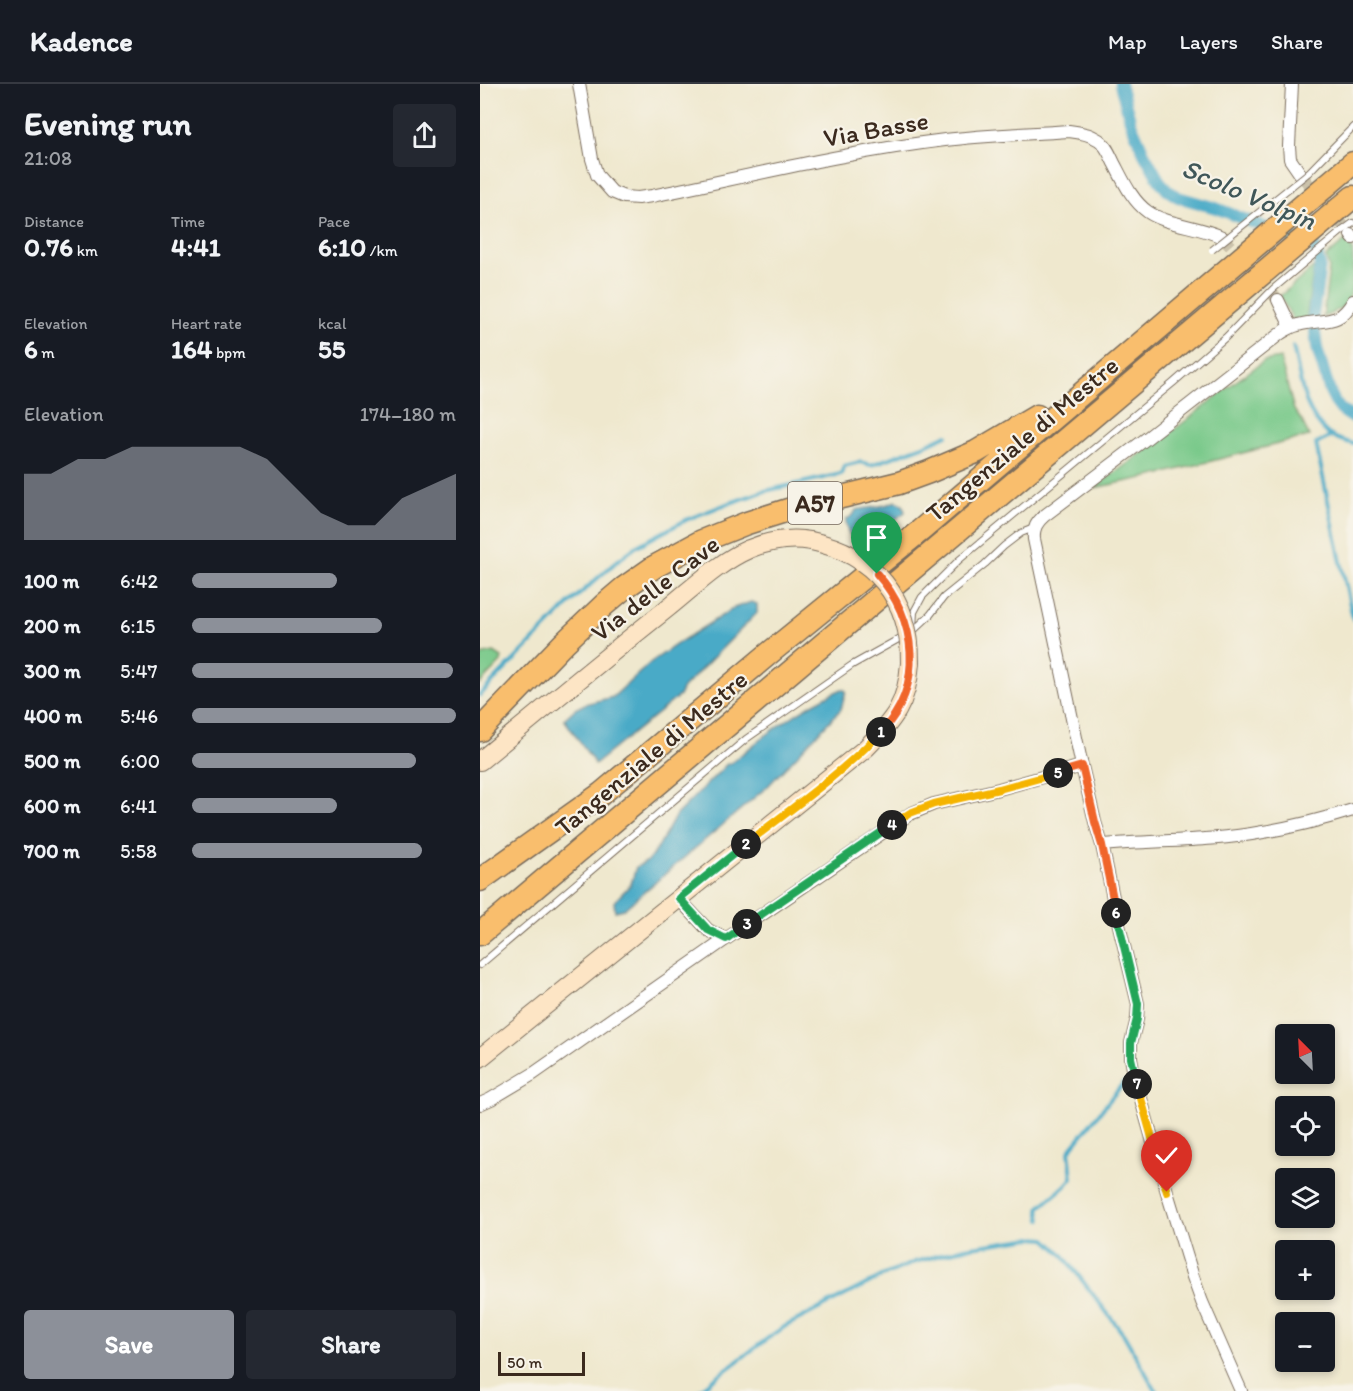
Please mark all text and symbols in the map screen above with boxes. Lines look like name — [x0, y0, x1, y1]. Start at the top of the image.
text: Kadence — [30, 24, 133, 58]
text: Map — [1108, 29, 1147, 54]
text: Layers — [1180, 29, 1238, 54]
text: Share — [1271, 29, 1323, 54]
text: Evening run — [24, 104, 191, 143]
button: share — [393, 104, 456, 167]
street label: Via Basse — [821, 104, 931, 154]
text: 21:08 — [24, 146, 72, 170]
water label: Scolo Volpin — [1177, 151, 1321, 237]
text: Distance — [24, 212, 84, 231]
text: Time — [171, 212, 205, 231]
text: Pace — [318, 212, 350, 231]
text: 0.76 — [24, 231, 73, 263]
text: 4:41 — [171, 231, 221, 263]
text: 6:10 — [318, 231, 366, 263]
text: km — [73, 241, 98, 260]
text: /km — [366, 241, 398, 260]
text: Elevation — [24, 314, 88, 333]
text: Heart rate — [171, 314, 242, 333]
text: kcal — [318, 314, 346, 333]
text: 6 — [24, 333, 38, 365]
text: 164 — [171, 333, 212, 365]
text: 55 — [318, 333, 345, 365]
text: m — [38, 343, 55, 362]
text: bpm — [212, 343, 246, 362]
street label: Tangenziale di Mestre — [919, 349, 1125, 529]
text: Elevation — [24, 402, 103, 426]
text: 174–180 m — [360, 402, 456, 426]
road number: A57 — [788, 482, 842, 524]
pin — [851, 512, 902, 574]
icon: arrive — [860, 521, 893, 554]
street label: Via delle Cave — [584, 528, 726, 648]
text: 100 m — [24, 569, 79, 593]
text: 6:42 — [120, 569, 158, 593]
text: 200 m — [24, 614, 80, 638]
text: 6:15 — [120, 614, 155, 638]
text: 300 m — [24, 659, 81, 683]
text: 5:47 — [120, 659, 157, 683]
street label: Tangenziale di Mestre — [548, 663, 754, 843]
text: 400 m — [24, 704, 82, 728]
text: 5:46 — [120, 704, 158, 728]
pin: 1 — [866, 717, 896, 747]
text: 1 — [877, 722, 885, 741]
text: 500 m — [24, 749, 80, 773]
text: 6:00 — [120, 749, 160, 773]
pin: 5 — [1043, 758, 1073, 788]
text: 5 — [1054, 763, 1062, 782]
text: 600 m — [24, 794, 81, 818]
text: 6:41 — [120, 794, 157, 818]
pin: 4 — [877, 810, 907, 840]
text: 4 — [887, 815, 897, 834]
pin: 2 — [731, 829, 761, 859]
text: 2 — [742, 834, 750, 853]
text: 700 m — [24, 839, 80, 863]
text: 5:58 — [120, 839, 157, 863]
pin: 6 — [1101, 898, 1131, 928]
text: 6 — [1112, 903, 1120, 922]
pin: 3 — [732, 909, 762, 939]
text: 3 — [743, 914, 751, 933]
north arrow — [1275, 1024, 1335, 1084]
map controls — [1275, 1024, 1335, 1372]
pin: 7 — [1122, 1069, 1152, 1099]
text: 7 — [1133, 1074, 1141, 1093]
button: locate — [1275, 1096, 1335, 1156]
pin — [1141, 1130, 1192, 1192]
icon: check — [1150, 1139, 1183, 1172]
button: layers — [1275, 1168, 1335, 1228]
button: + — [1275, 1240, 1335, 1300]
button: Save — [24, 1310, 234, 1379]
button: Share — [246, 1310, 456, 1379]
button: − — [1275, 1312, 1335, 1372]
scale bar — [498, 1349, 585, 1376]
text: 50 m — [507, 1353, 542, 1372]

